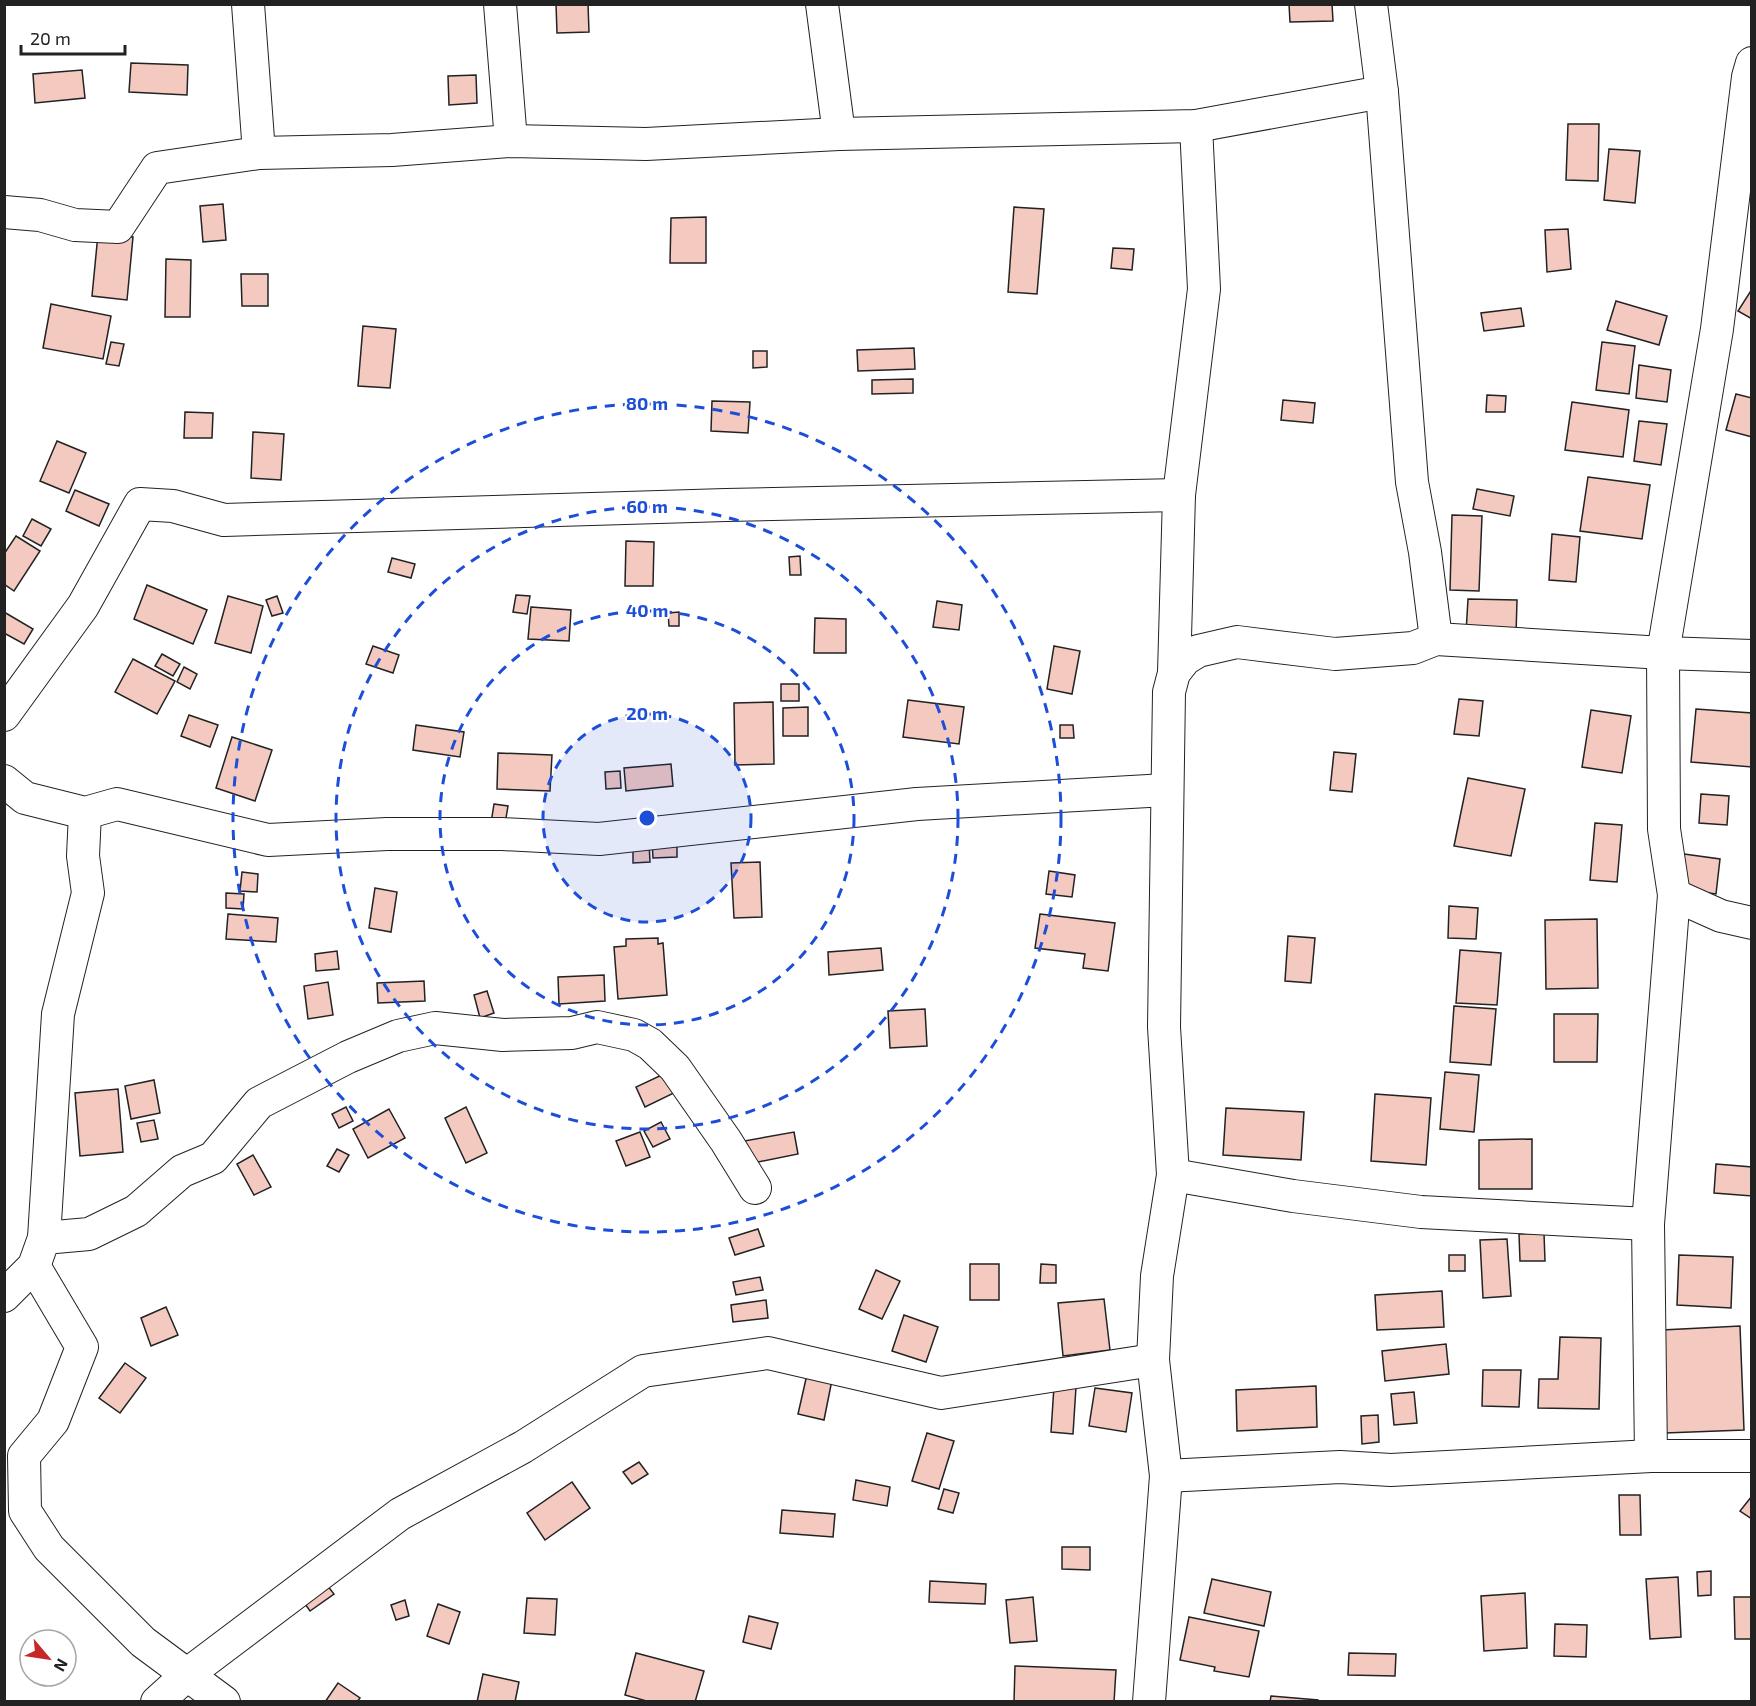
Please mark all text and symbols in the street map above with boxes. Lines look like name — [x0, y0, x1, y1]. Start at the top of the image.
scale bar — [21, 18, 124, 56]
text: 20 m — [30, 27, 71, 49]
text: 80 m — [626, 392, 668, 414]
text: 60 m — [626, 495, 668, 517]
text: 40 m — [626, 599, 668, 621]
text: 20 m — [626, 702, 668, 724]
centre of rings — [637, 808, 657, 828]
north arrow — [18, 1628, 78, 1688]
text: N — [50, 1656, 73, 1675]

